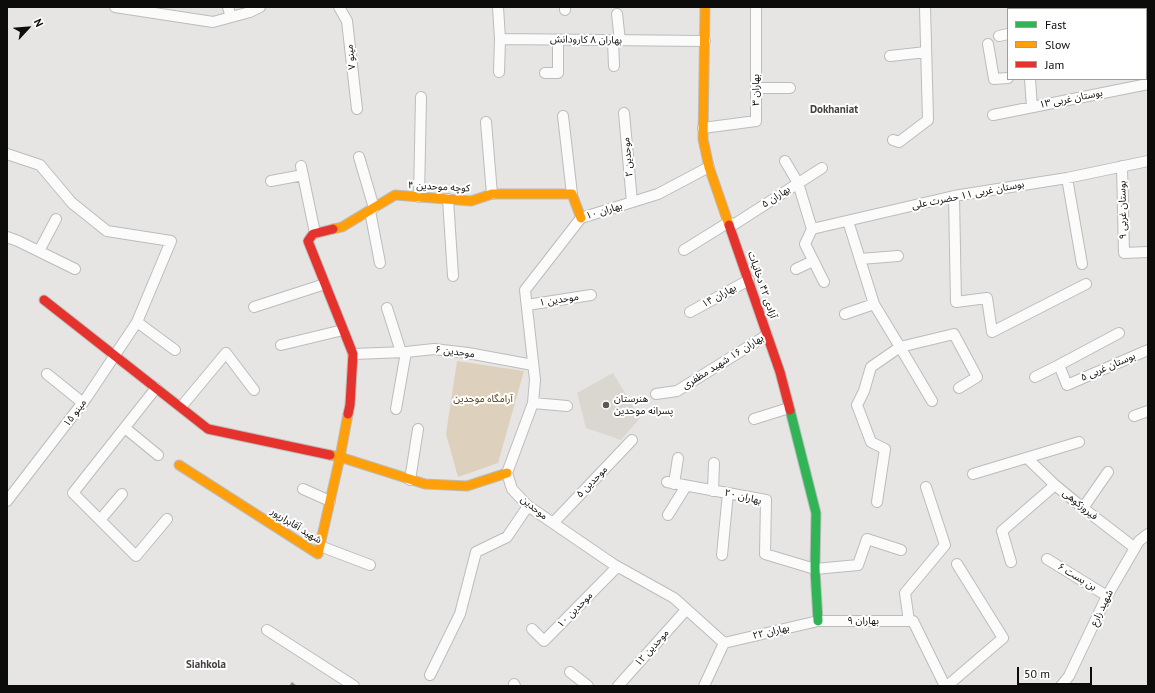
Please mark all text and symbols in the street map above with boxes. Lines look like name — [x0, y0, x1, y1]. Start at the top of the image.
north arrow — [8, 8, 48, 48]
legend — [1007, 8, 1147, 80]
text: N — [31, 16, 47, 29]
text: Fast — [1045, 17, 1066, 32]
street label: بهاران ۸ کارودانش — [550, 33, 622, 47]
text: Slow — [1045, 37, 1070, 52]
street label: مینو ۷ — [344, 44, 358, 70]
text: Jam — [1045, 57, 1064, 72]
street label: بهاران ۳ — [750, 74, 762, 106]
street label: بوستان غربی ۱۳ — [1038, 87, 1104, 111]
district label: Dokhaniat — [810, 103, 858, 117]
street label: موحدین ۲ — [620, 137, 636, 177]
street label: بوستان غربی ۱۱ حضرت علی — [911, 178, 1025, 212]
street label: کوچه موحدین ۴ — [408, 179, 470, 195]
street label: بوستان غربی ۹ — [1116, 181, 1130, 239]
street label: بهاران ۵ — [759, 183, 793, 211]
street label: بهاران ۱۰ — [584, 200, 624, 222]
street label: آزادی ۴۲ دخانیات — [745, 250, 779, 320]
street label: بهاران ۱۴ — [700, 282, 738, 310]
street label: موحدین ۱ — [538, 291, 580, 309]
street label: بهاران ۱۶ شهید مظفری — [680, 332, 766, 392]
street label: موحدین ۶ — [434, 344, 476, 360]
street label: بوستان غربی ۵ — [1079, 350, 1137, 384]
park label: آرامگاه موحدین — [453, 393, 513, 405]
place label: هنرستان پسرانه موحدین — [614, 393, 673, 416]
street label: مینو ۱۵ — [61, 397, 89, 429]
marker: هنرستان پسرانه موحدین — [601, 400, 611, 410]
street label: موحدین ۵ — [574, 463, 610, 501]
street label: بهاران ۲۰ — [723, 487, 763, 507]
street label: فیروزکوهی — [1060, 487, 1100, 523]
street label: موحدین — [518, 493, 550, 523]
street label: شهید آقابرارپور — [268, 506, 324, 546]
street label: بن بست ۶ — [1055, 561, 1099, 593]
street label: شهید زارع — [1088, 588, 1116, 628]
street label: موحدین ۱۰ — [555, 590, 595, 630]
street label: بهاران ۹ — [847, 615, 879, 627]
street label: بهاران ۲۲ — [751, 622, 791, 642]
street label: موحدین ۱۲ — [632, 627, 672, 669]
district label: Siahkola — [186, 658, 226, 672]
scale bar — [1019, 659, 1094, 685]
text: 50 m — [1024, 666, 1050, 681]

